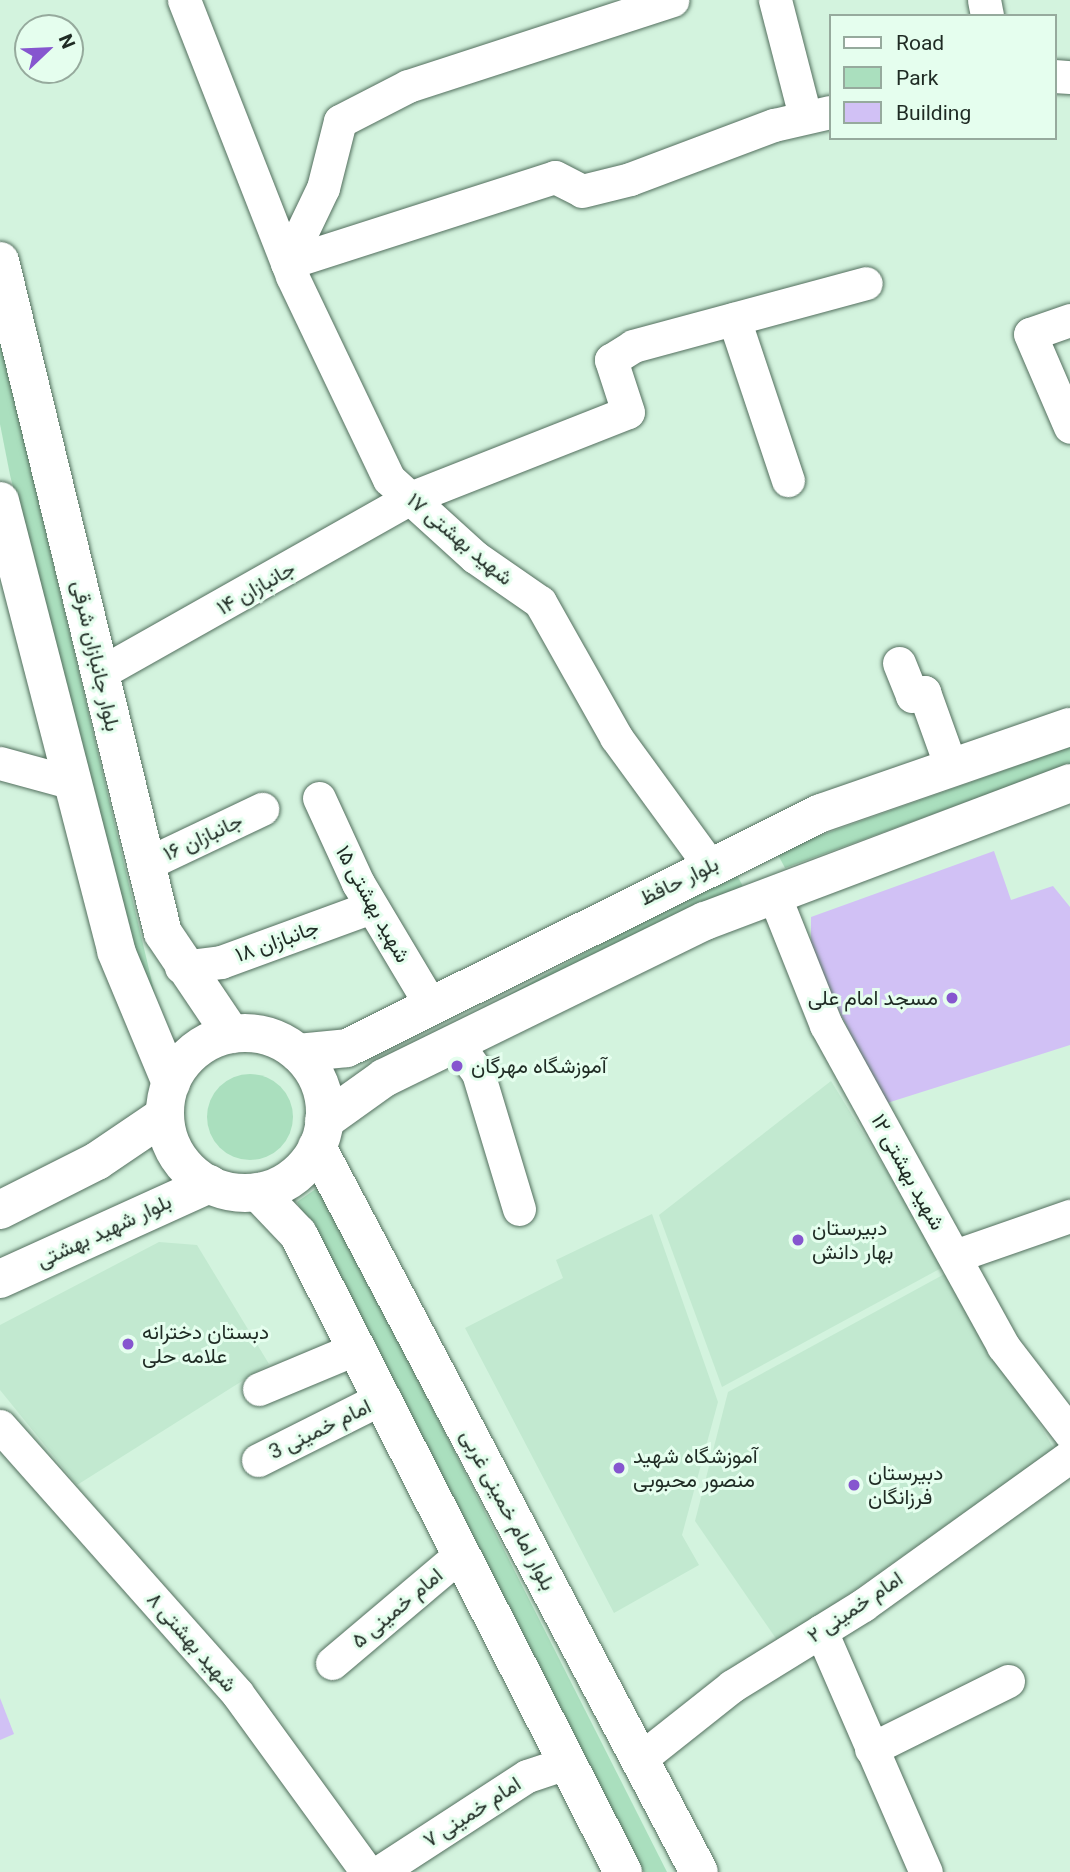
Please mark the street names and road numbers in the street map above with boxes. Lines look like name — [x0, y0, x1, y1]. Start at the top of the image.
street label: شهید بهشتی ۱۷ — [402, 488, 518, 590]
street label: جانبازان ۱۴ — [212, 555, 300, 621]
street label: بلوار جانبازان شرقی — [66, 578, 126, 734]
street label: جانبازان ۱۶ — [159, 808, 247, 866]
street label: شهید بهشتی ۱۵ — [330, 841, 416, 967]
street label: بلوار حافظ — [635, 851, 723, 911]
street label: جانبازان ۱۸ — [232, 914, 322, 968]
street label: شهید بهشتی ۱۲ — [866, 1110, 950, 1234]
street label: بلوار شهید بهشتی — [33, 1189, 175, 1273]
street label: امام خمینی 3 — [265, 1393, 375, 1465]
street label: بلوار امام خمینی غربی — [455, 1425, 561, 1595]
street label: امام خمینی ۵ — [346, 1563, 448, 1653]
street label: امام خمینی ۲ — [802, 1566, 908, 1648]
street label: شهید بهشتی ۸ — [142, 1587, 242, 1697]
street label: امام خمینی ۷ — [418, 1771, 526, 1853]

